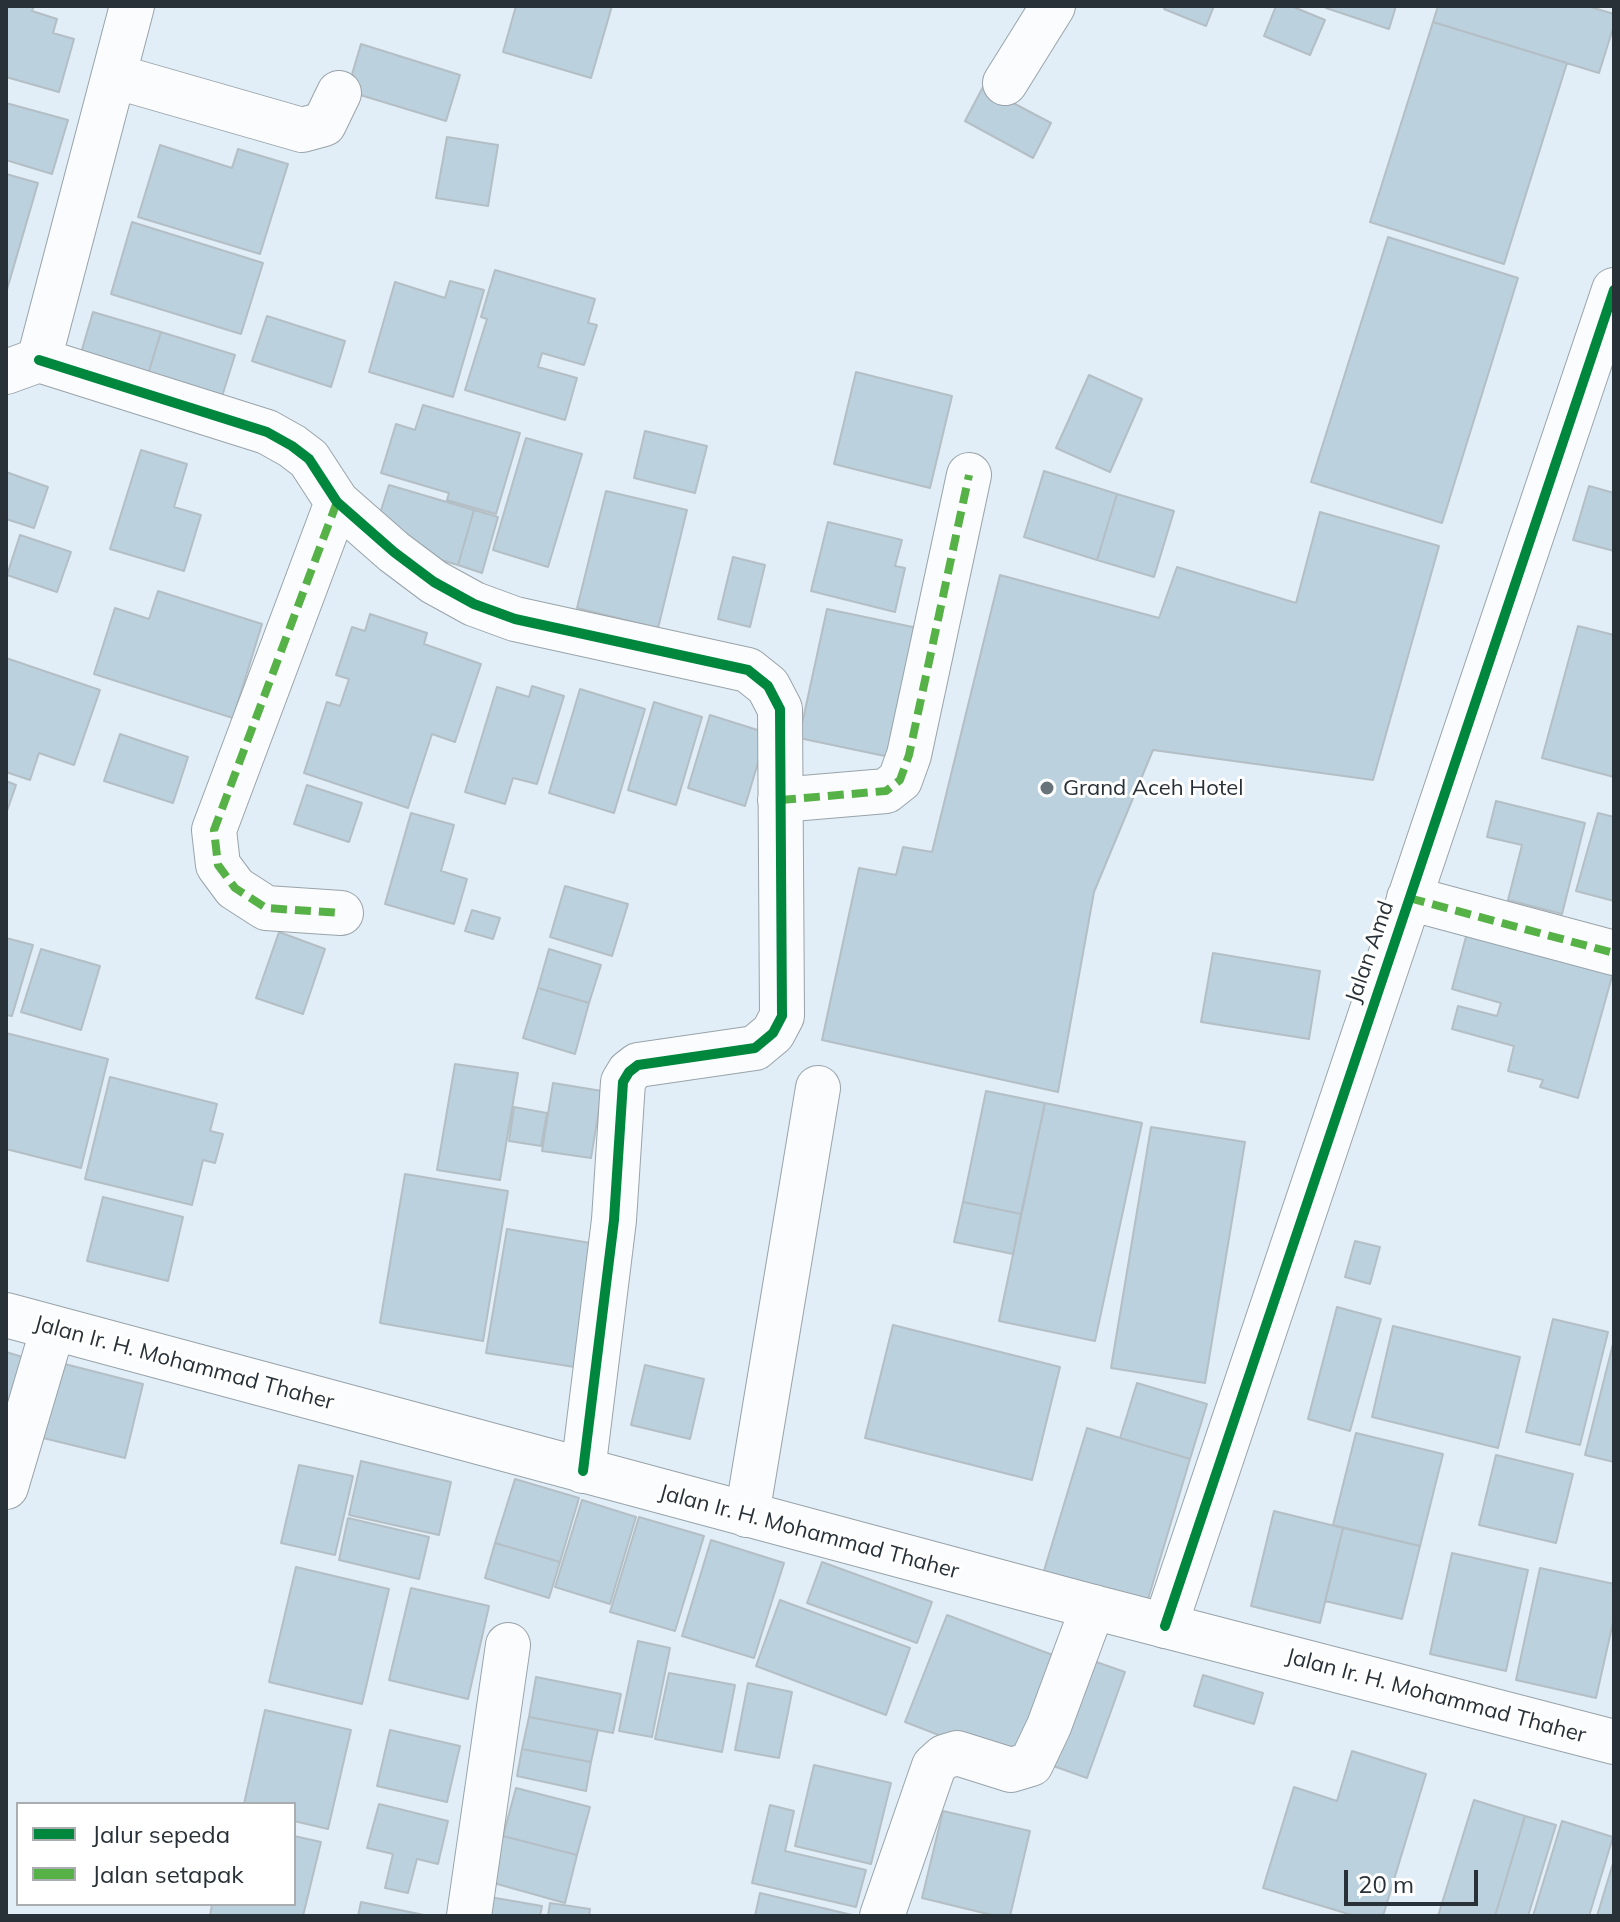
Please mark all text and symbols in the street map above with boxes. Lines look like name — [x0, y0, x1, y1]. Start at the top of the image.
place label: Grand Aceh Hotel — [1063, 775, 1243, 801]
marker: Grand Aceh Hotel — [1038, 779, 1056, 797]
street label: Jalan Amd — [1340, 897, 1400, 1007]
street label: Jalan Ir. H. Mohammad Thaher — [31, 1310, 337, 1416]
street label: Jalan Ir. H. Mohammad Thaher — [656, 1479, 962, 1585]
street label: Jalan Ir. H. Mohammad Thaher — [1283, 1643, 1589, 1749]
legend — [16, 1802, 296, 1906]
text: Jalur sepeda — [92, 1819, 230, 1849]
scale bar — [1348, 1854, 1482, 1904]
text: Jalan setapak — [92, 1859, 244, 1889]
text: 20 m — [1358, 1869, 1414, 1899]

